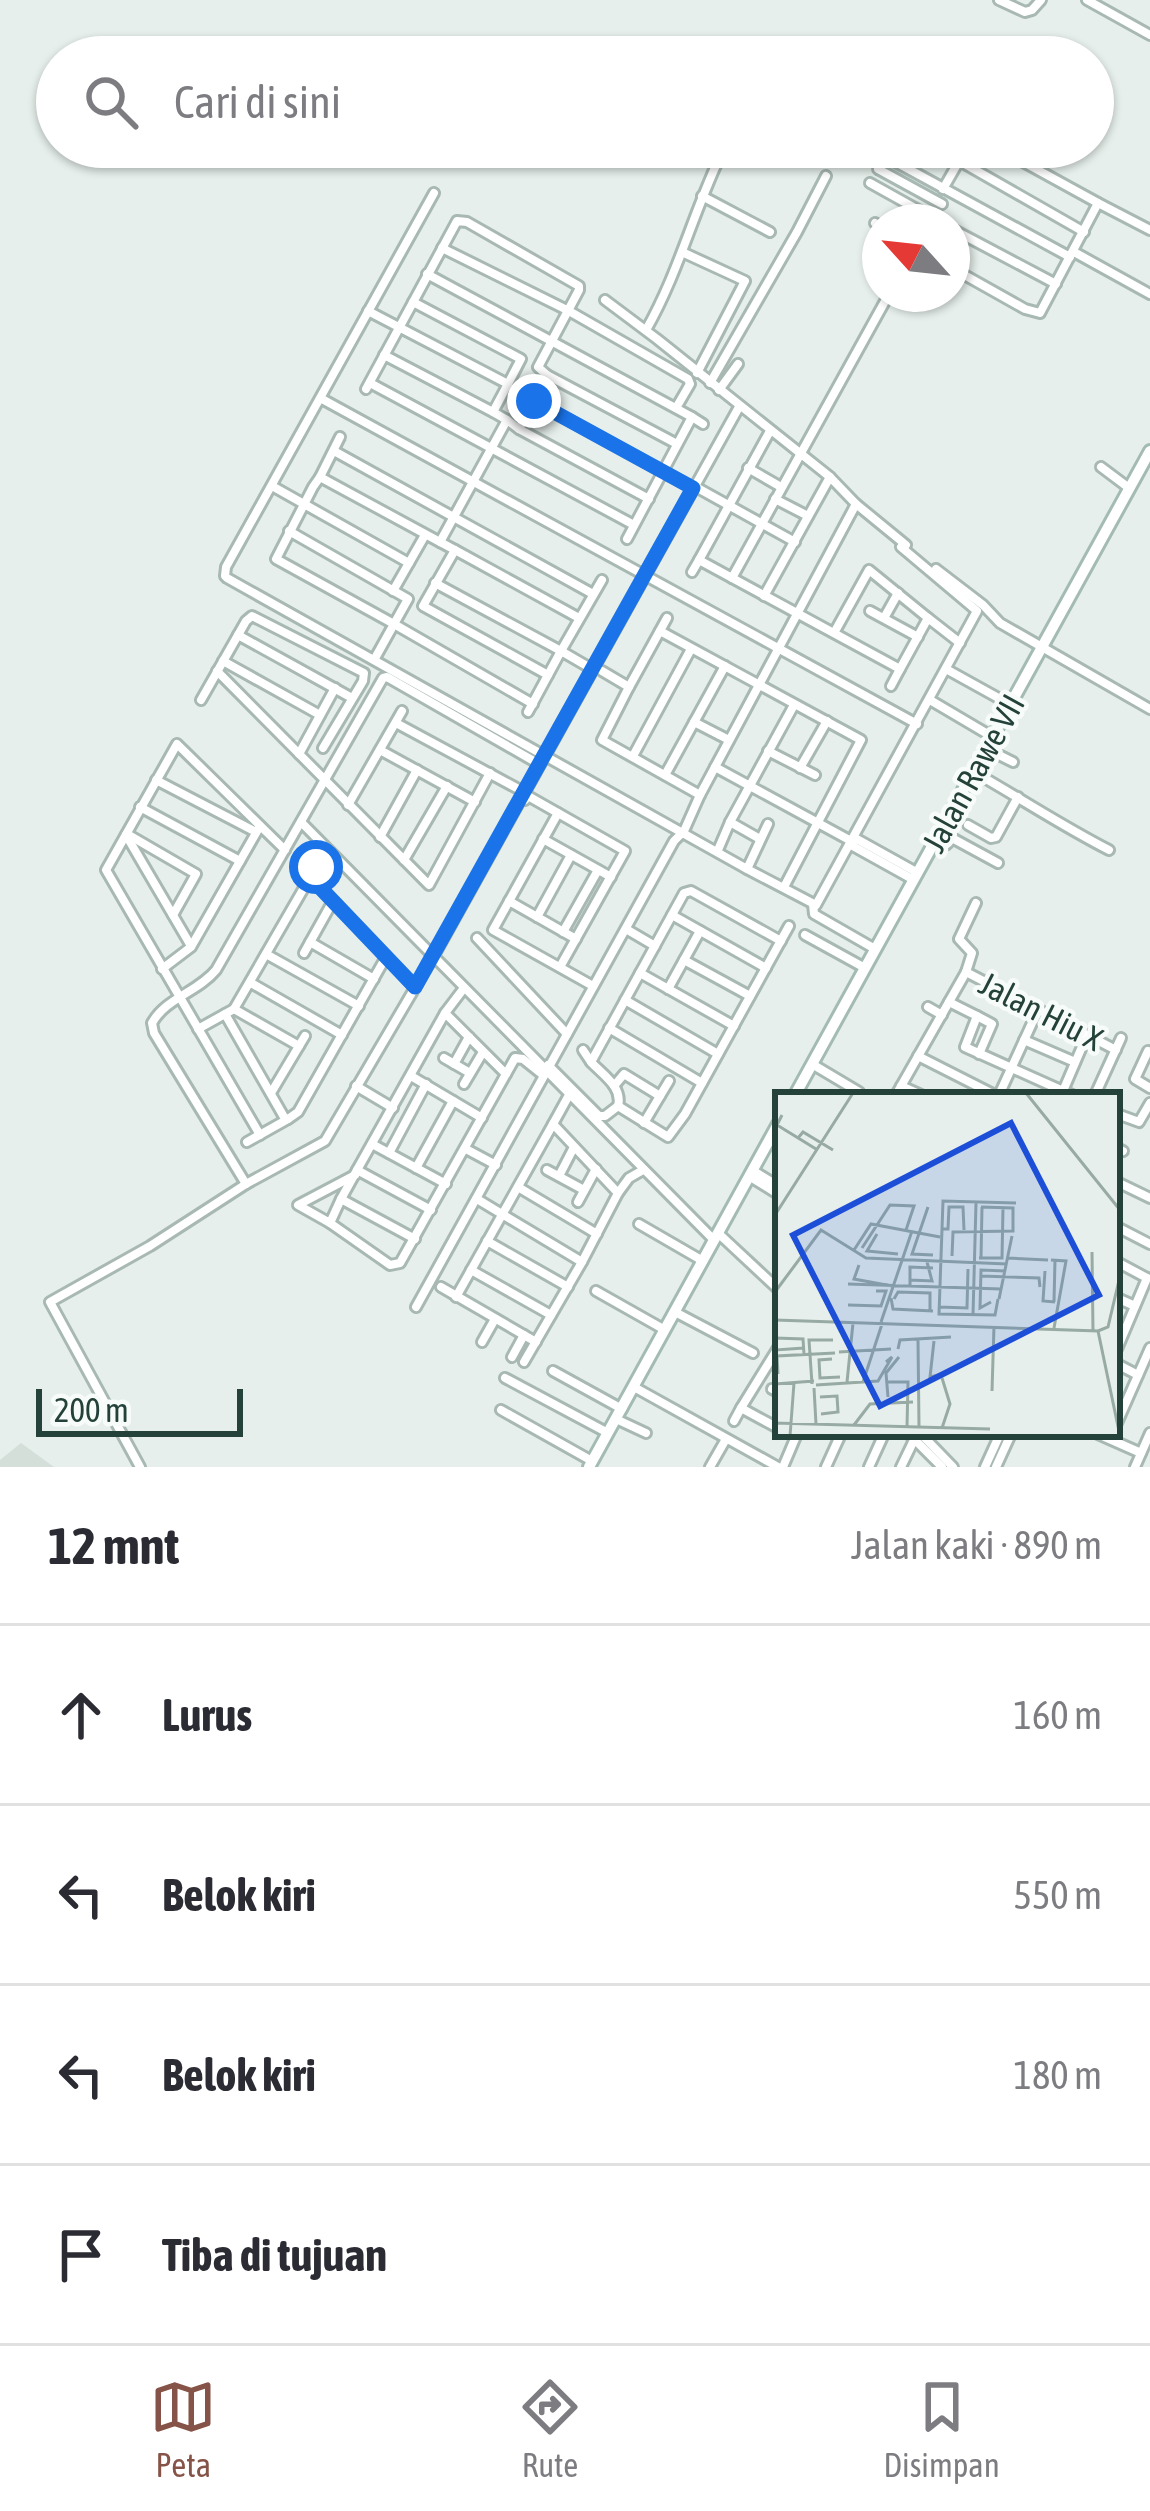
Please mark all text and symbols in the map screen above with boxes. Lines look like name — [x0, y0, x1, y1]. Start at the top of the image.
search box — [36, 36, 1114, 168]
icon: search — [78, 69, 144, 135]
text: Cari di sini — [174, 76, 341, 128]
north arrow — [862, 204, 970, 312]
route end — [507, 374, 561, 428]
street label: Jalan Rawe VII — [914, 688, 1032, 858]
route start — [289, 840, 343, 894]
street label: Jalan Hiu X — [973, 964, 1109, 1058]
inset map — [775, 1092, 1120, 1437]
scale bar — [36, 1383, 243, 1436]
text: 200 m — [54, 1391, 129, 1429]
text: 12 mnt — [48, 1516, 179, 1575]
text: Jalan kaki · 890 m — [851, 1523, 1102, 1567]
icon: ahead — [48, 1682, 114, 1748]
text: Lurus — [162, 1689, 252, 1741]
text: 160 m — [1014, 1693, 1102, 1737]
icon: left — [48, 1862, 114, 1928]
text: Belok kiri — [162, 1869, 316, 1921]
text: 550 m — [1014, 1873, 1102, 1917]
icon: left — [48, 2042, 114, 2108]
text: Belok kiri — [162, 2049, 316, 2101]
text: 180 m — [1014, 2053, 1102, 2097]
icon: arrive — [48, 2222, 114, 2288]
text: Tiba di tujuan — [162, 2229, 387, 2281]
tab: Peta — [150, 2374, 216, 2484]
tab: Rute — [517, 2374, 583, 2484]
tab: Disimpan — [884, 2374, 1000, 2484]

